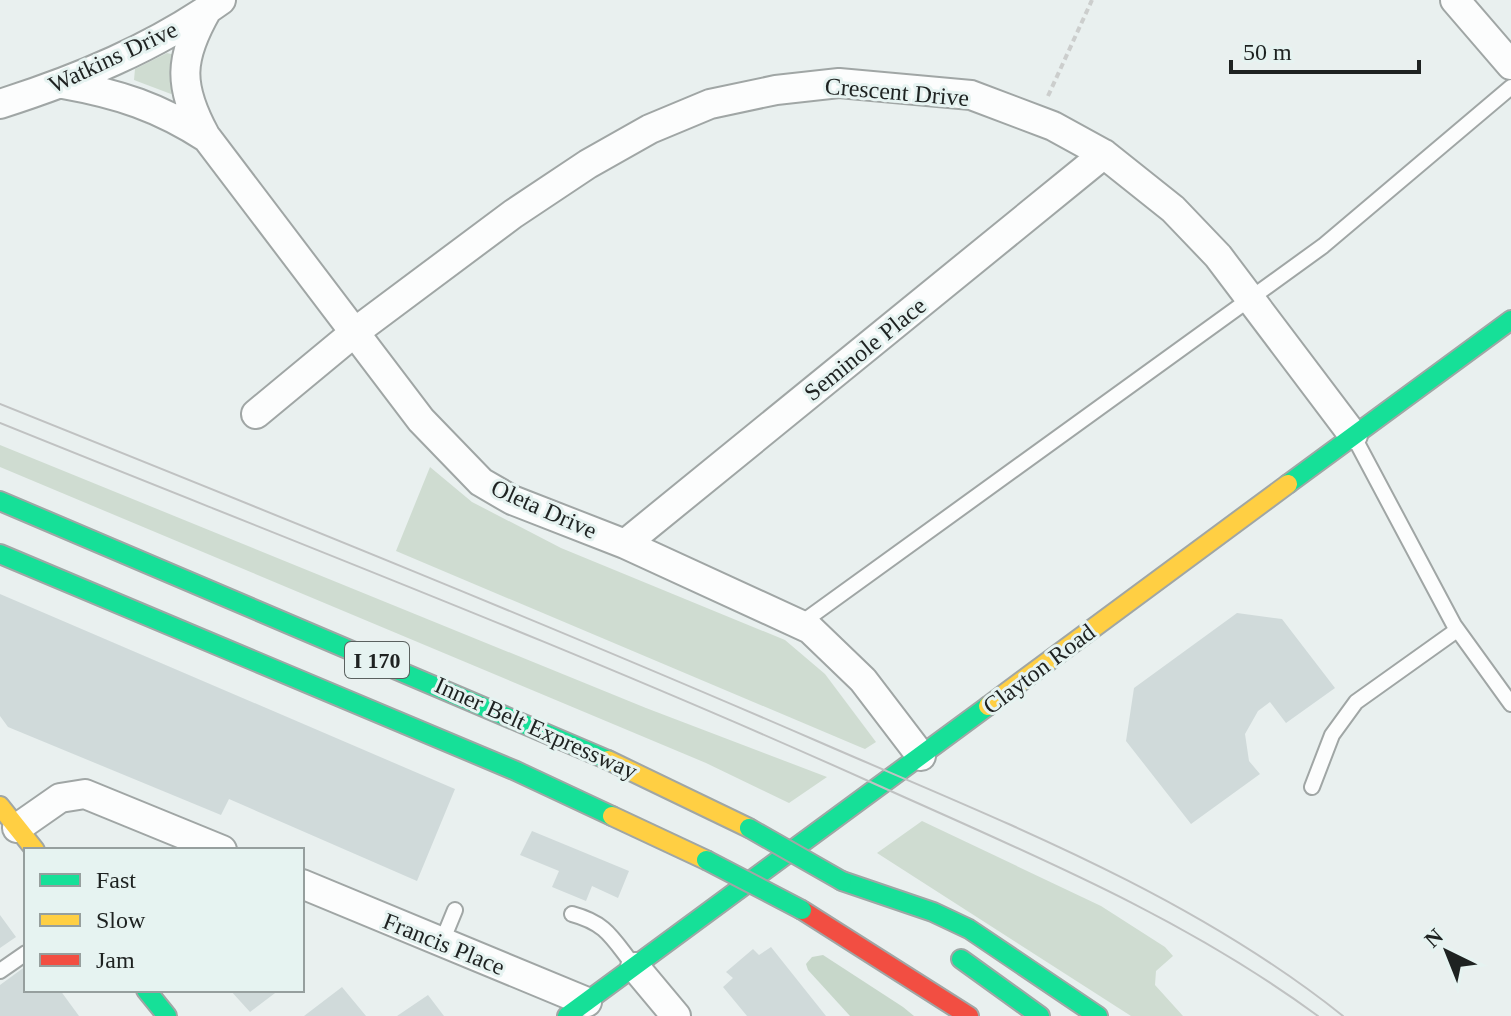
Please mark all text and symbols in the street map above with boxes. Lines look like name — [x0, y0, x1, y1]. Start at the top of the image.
street label: Watkins Drive — [45, 16, 181, 98]
scale bar — [1231, 24, 1419, 74]
text: 50 m — [1243, 39, 1292, 65]
street label: Crescent Drive — [824, 73, 970, 111]
street label: Seminole Place — [799, 292, 931, 406]
street label: Oleta Drive — [487, 474, 601, 544]
street label: Clayton Road — [978, 619, 1100, 719]
road number: I 170 — [345, 642, 409, 678]
street label: Inner Belt Expressway — [431, 672, 641, 784]
legend — [24, 848, 304, 992]
text: Fast — [96, 867, 136, 893]
text: Slow — [96, 907, 146, 933]
street label: Francis Place — [380, 908, 508, 980]
north arrow — [1407, 912, 1487, 992]
text: N — [1419, 923, 1448, 952]
text: Jam — [96, 947, 135, 973]

